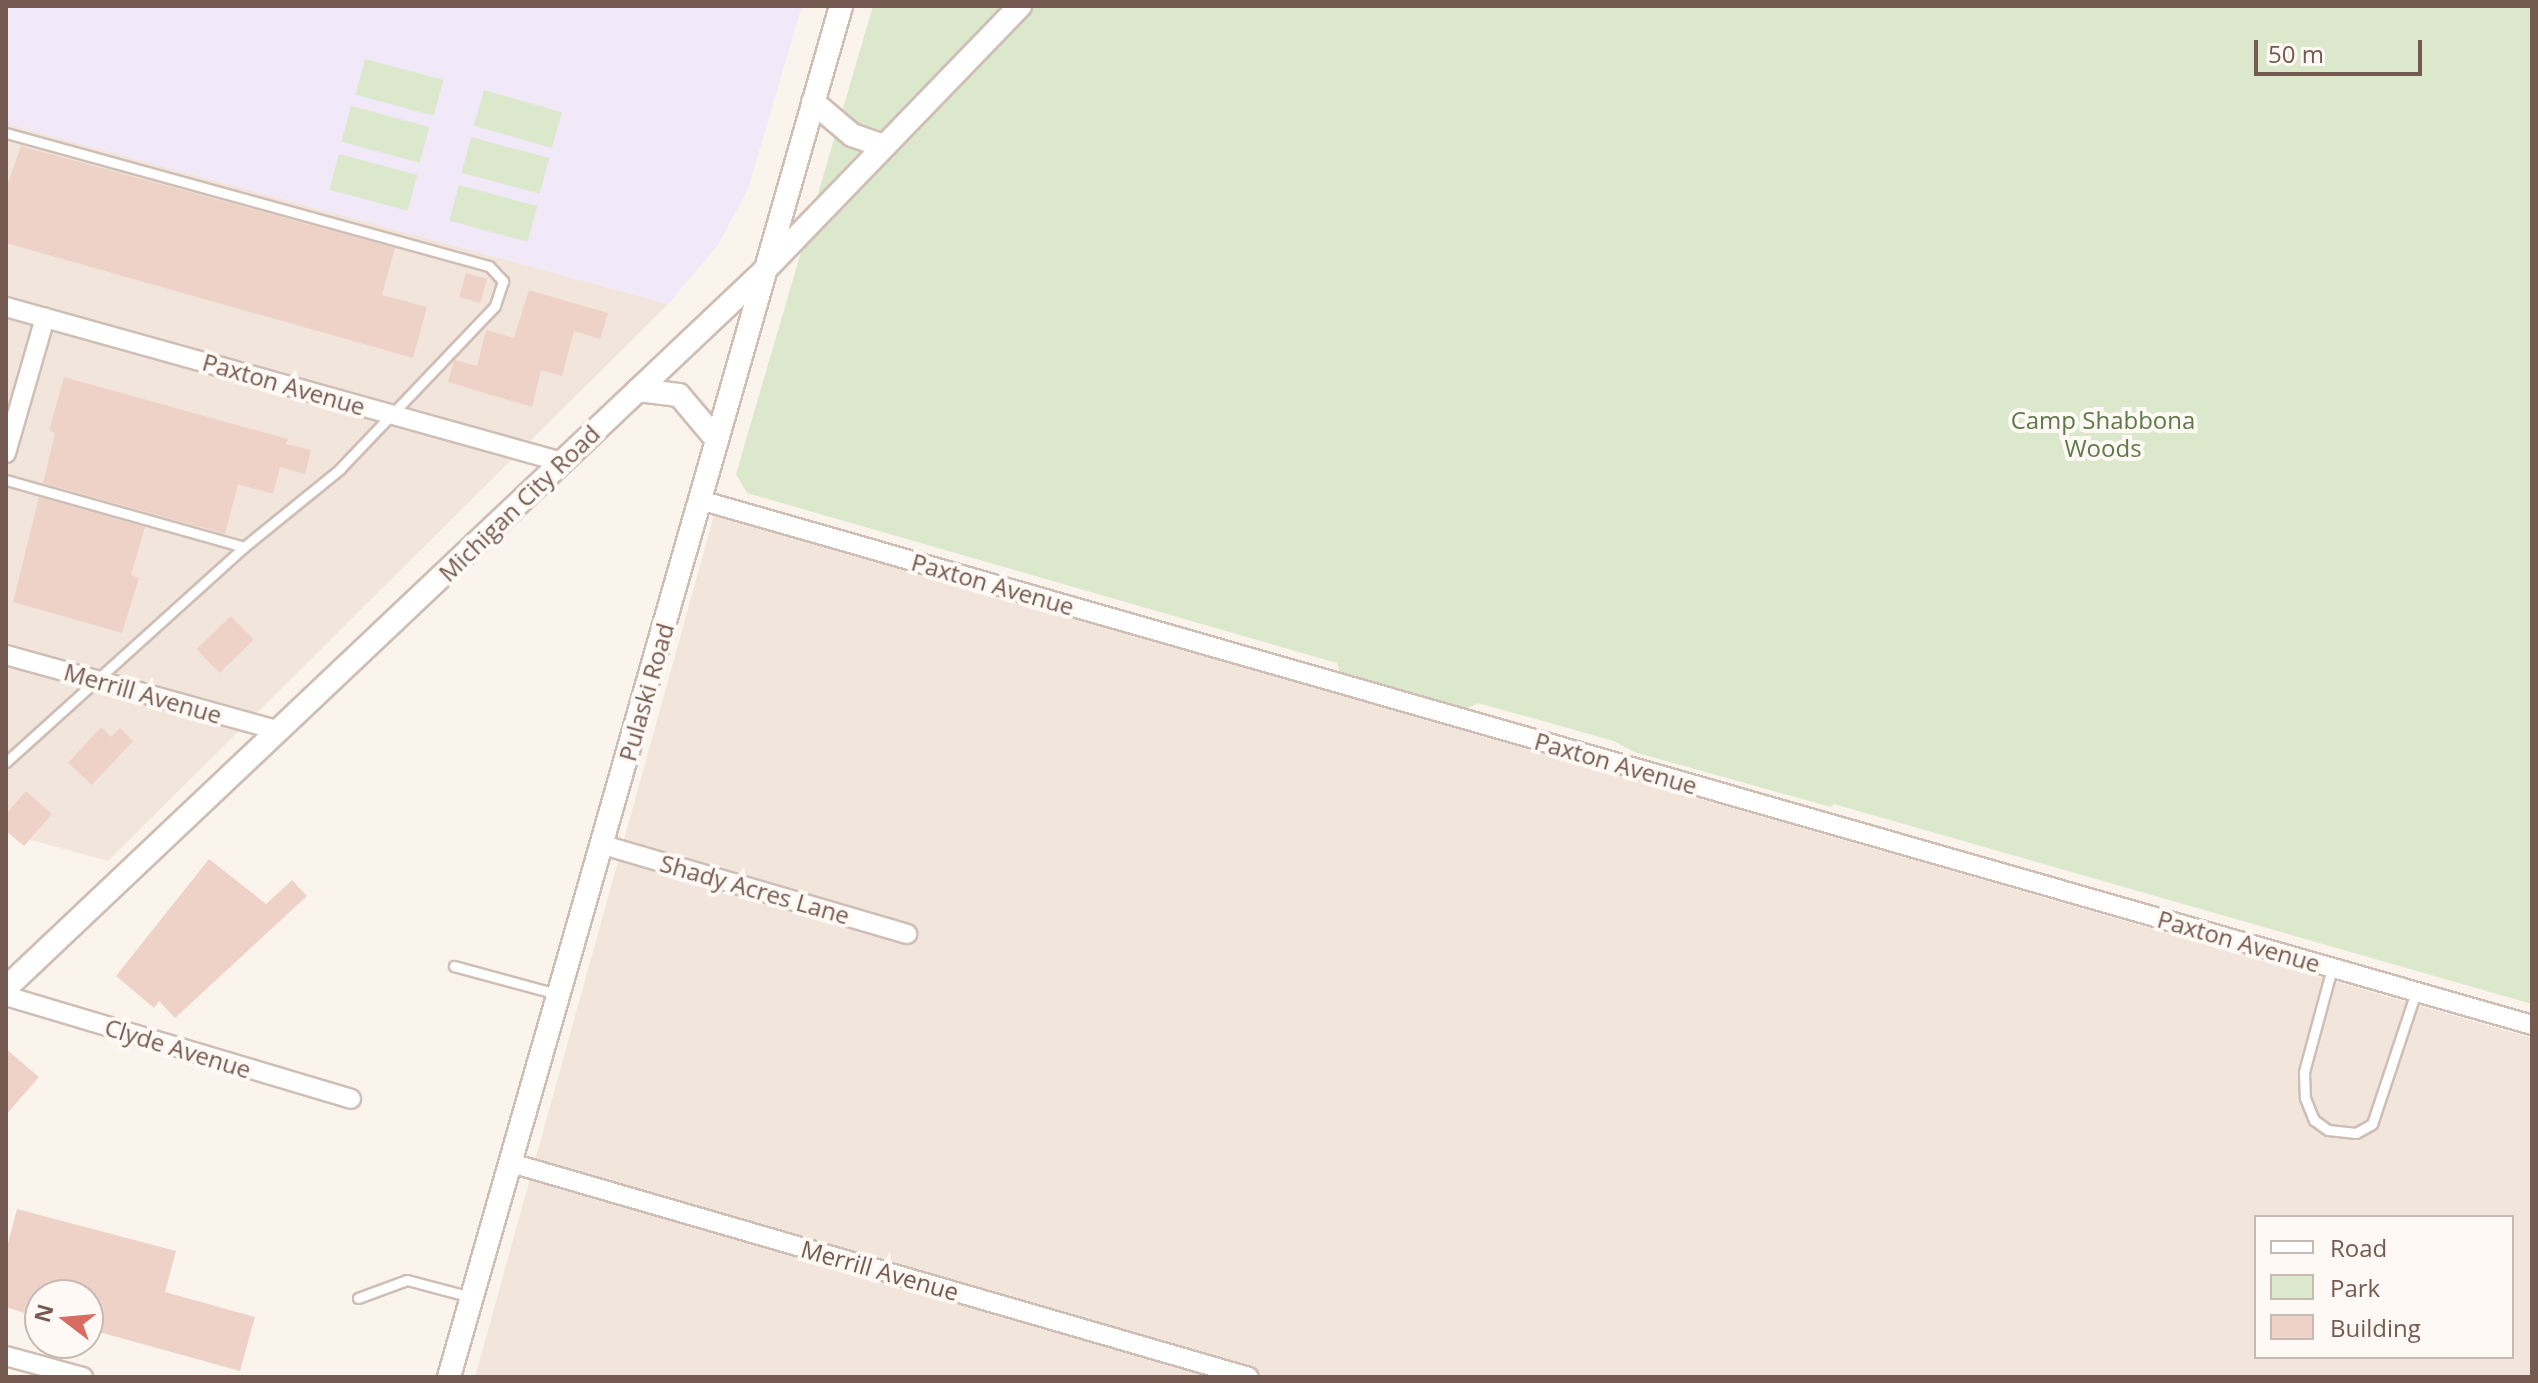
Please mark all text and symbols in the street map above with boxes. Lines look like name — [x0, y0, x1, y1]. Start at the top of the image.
scale bar — [2258, 24, 2426, 74]
text: 50 m — [2268, 37, 2324, 70]
street label: Paxton Avenue — [199, 347, 369, 421]
park label: Camp Shabbona Woods — [2011, 406, 2195, 462]
street label: Michigan City Road — [433, 419, 605, 587]
street label: Paxton Avenue — [908, 547, 1078, 621]
street label: Pulaski Road — [613, 620, 679, 764]
street label: Merrill Avenue — [61, 657, 225, 729]
street label: Paxton Avenue — [1531, 726, 1701, 800]
street label: Shady Acres Lane — [657, 848, 853, 930]
street label: Paxton Avenue — [2154, 904, 2324, 978]
street label: Clyde Avenue — [102, 1012, 254, 1084]
legend — [2254, 1215, 2514, 1359]
text: Road — [2330, 1231, 2387, 1264]
street label: Merrill Avenue — [798, 1234, 962, 1306]
text: Park — [2330, 1271, 2380, 1304]
north arrow — [24, 1279, 104, 1359]
text: N — [26, 1300, 60, 1326]
text: Building — [2330, 1311, 2421, 1344]

